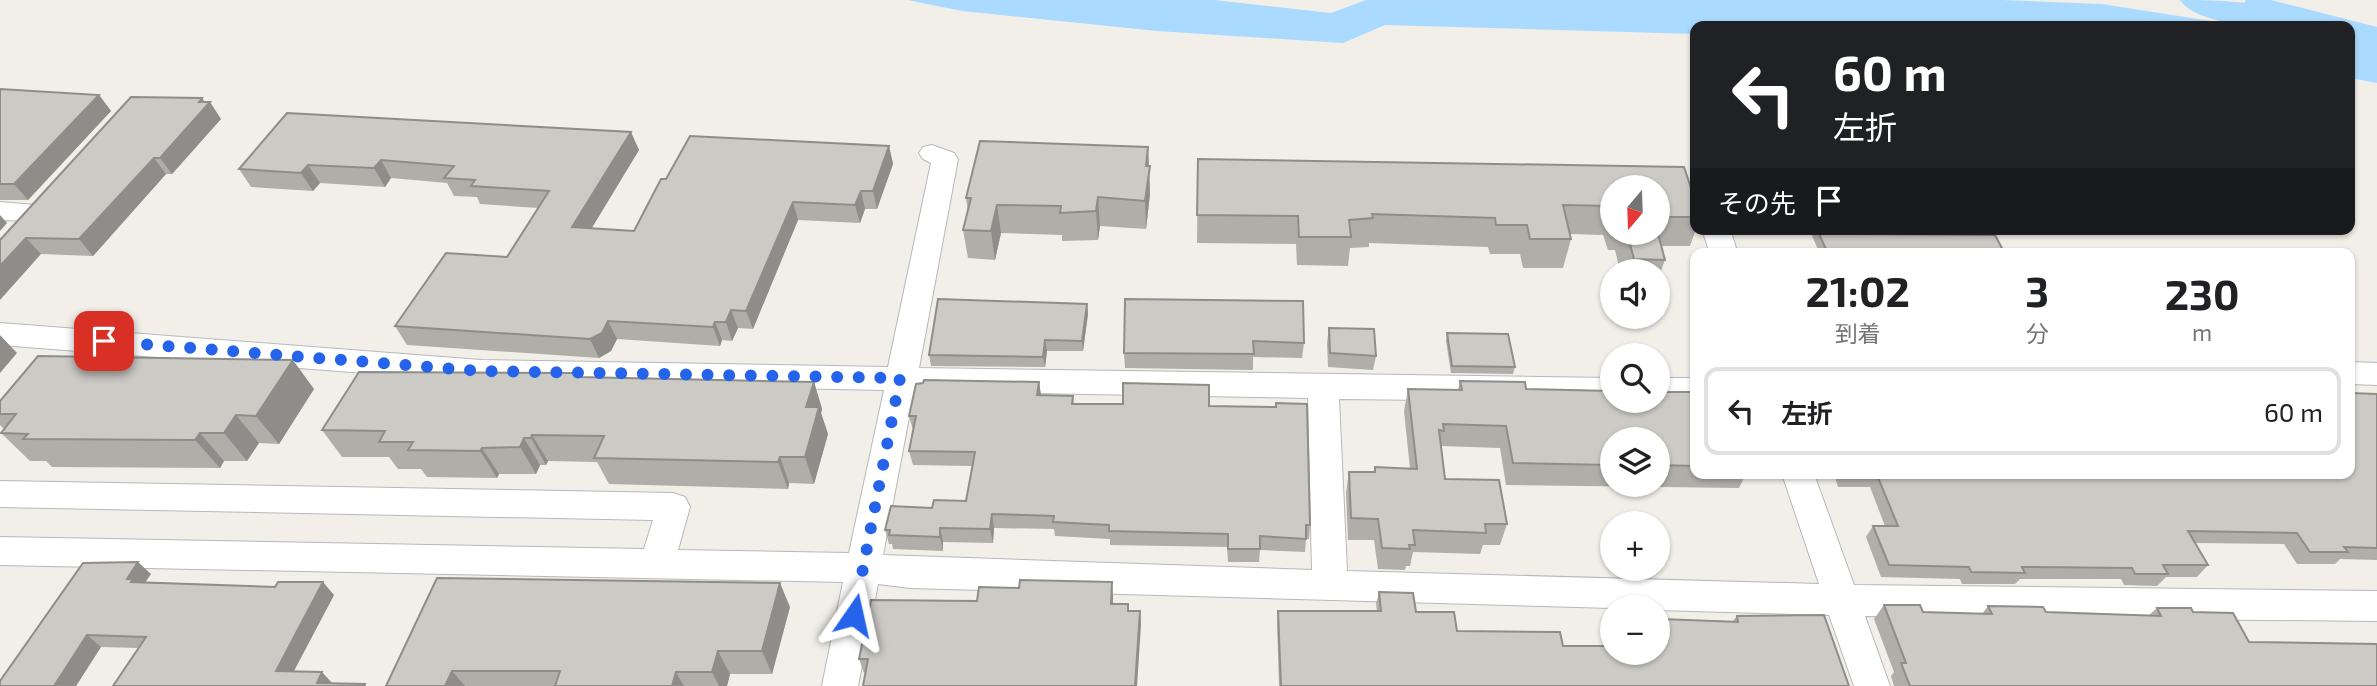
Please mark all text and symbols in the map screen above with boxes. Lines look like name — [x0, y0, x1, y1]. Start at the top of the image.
text: 60 m — [1833, 42, 1947, 101]
icon: left — [1718, 49, 1809, 140]
text: 左折 — [1833, 107, 1897, 145]
north arrow — [1600, 175, 1670, 245]
map controls — [1600, 175, 1670, 665]
icon: arrive — [1810, 182, 1848, 220]
text: その先 — [1718, 187, 1796, 218]
button: sound — [1600, 259, 1670, 329]
text: 21:02 — [1806, 265, 1910, 315]
text: 3 — [2025, 265, 2049, 315]
text: 230 — [2165, 268, 2239, 318]
pin — [74, 311, 134, 371]
text: m — [2192, 318, 2212, 346]
text: 到着 — [1835, 319, 1881, 347]
text: 分 — [2026, 319, 2049, 347]
icon: arrive — [85, 322, 123, 360]
button: search — [1600, 343, 1670, 413]
icon: left — [1722, 392, 1760, 430]
text: 60 m — [2264, 396, 2323, 427]
text: 左折 — [1781, 397, 1833, 428]
button: layers — [1600, 427, 1670, 497]
button: + — [1600, 511, 1670, 581]
position arrow — [817, 578, 891, 652]
button: − — [1600, 595, 1670, 665]

